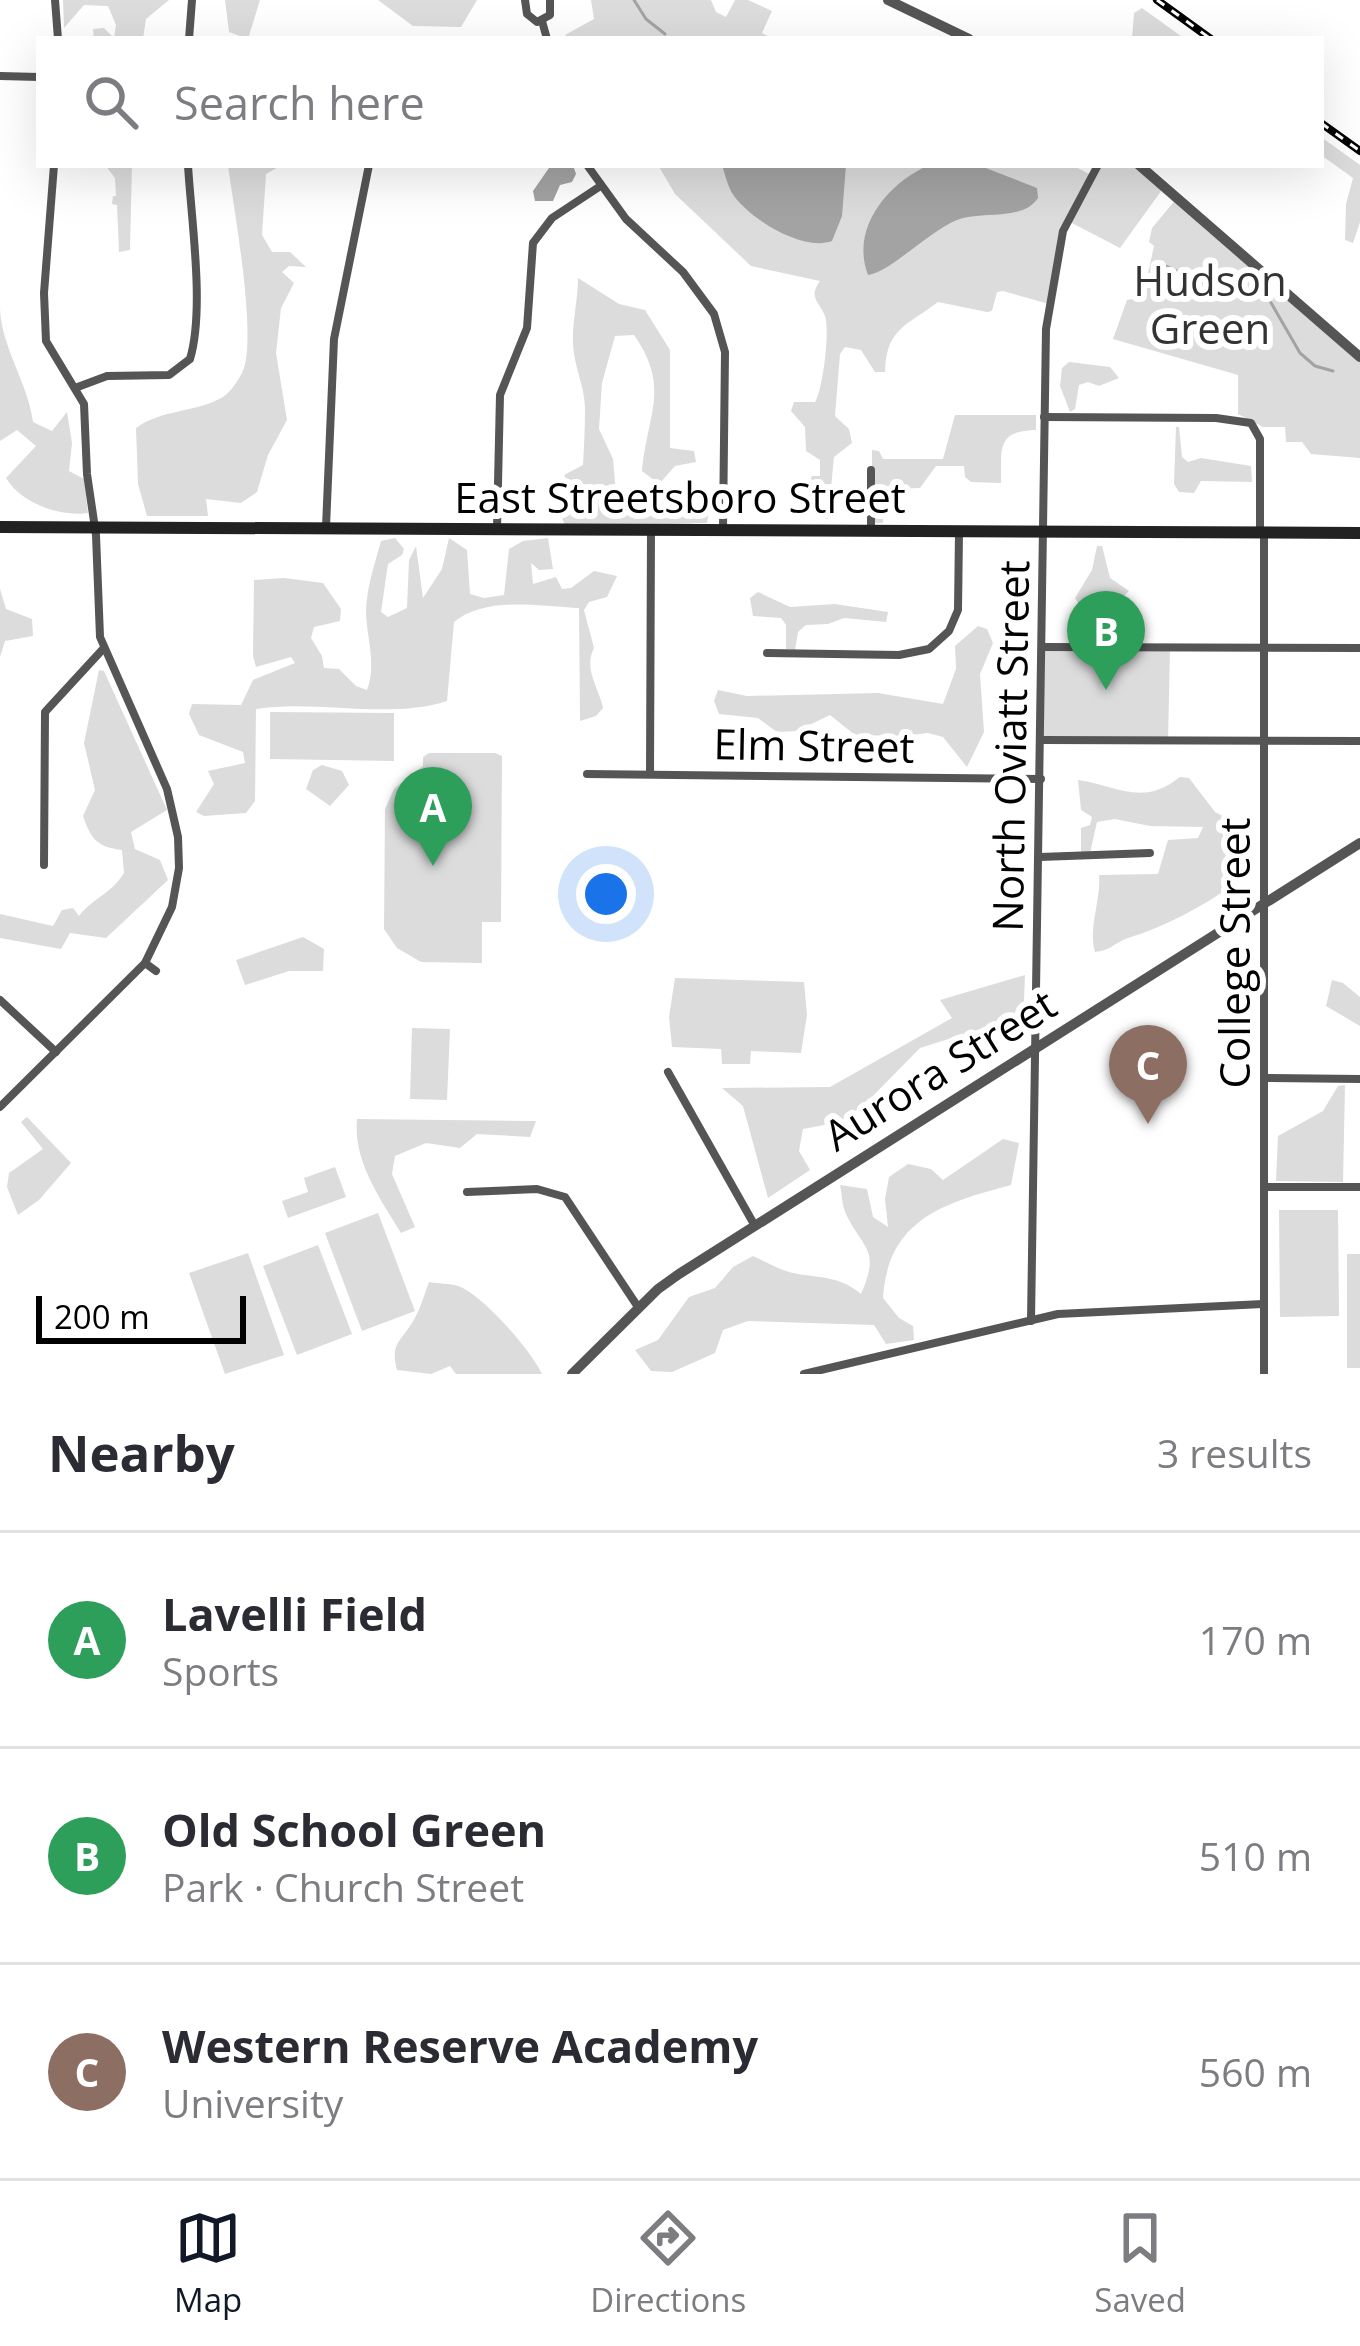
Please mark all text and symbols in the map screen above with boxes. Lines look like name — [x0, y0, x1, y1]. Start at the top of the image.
search box — [36, 36, 1324, 168]
icon: search — [78, 69, 144, 135]
text: Search here — [174, 72, 425, 133]
park label: Hudson Green — [1133, 251, 1287, 356]
street label: East Streetsboro Street — [454, 468, 906, 525]
street label: North Oviatt Street — [978, 560, 1041, 932]
pin: B — [1067, 591, 1145, 690]
street label: Elm Street — [713, 714, 915, 775]
pin: A — [394, 767, 472, 866]
street label: College Street — [1205, 817, 1262, 1089]
your location — [576, 864, 636, 924]
street label: Aurora Street — [812, 975, 1066, 1163]
pin: C — [1109, 1025, 1187, 1124]
scale bar — [36, 1290, 246, 1343]
text: 200 m — [54, 1294, 150, 1339]
text: Nearby — [48, 1417, 235, 1487]
text: 3 results — [1157, 1426, 1312, 1479]
text: Lavelli Field — [162, 1583, 427, 1644]
text: A — [74, 1613, 100, 1666]
text: 170 m — [1199, 1613, 1312, 1666]
text: Sports — [162, 1644, 279, 1697]
text: Old School Green — [162, 1799, 546, 1860]
text: B — [74, 1829, 100, 1882]
text: 510 m — [1199, 1829, 1312, 1882]
text: Park · Church Street — [162, 1860, 524, 1913]
text: Western Reserve Academy — [162, 2015, 758, 2076]
text: C — [75, 2045, 99, 2098]
text: 560 m — [1199, 2045, 1312, 2098]
text: University — [162, 2076, 343, 2129]
tab: Map — [174, 2205, 242, 2322]
tab: Directions — [590, 2205, 746, 2322]
tab: Saved — [1094, 2205, 1186, 2322]

